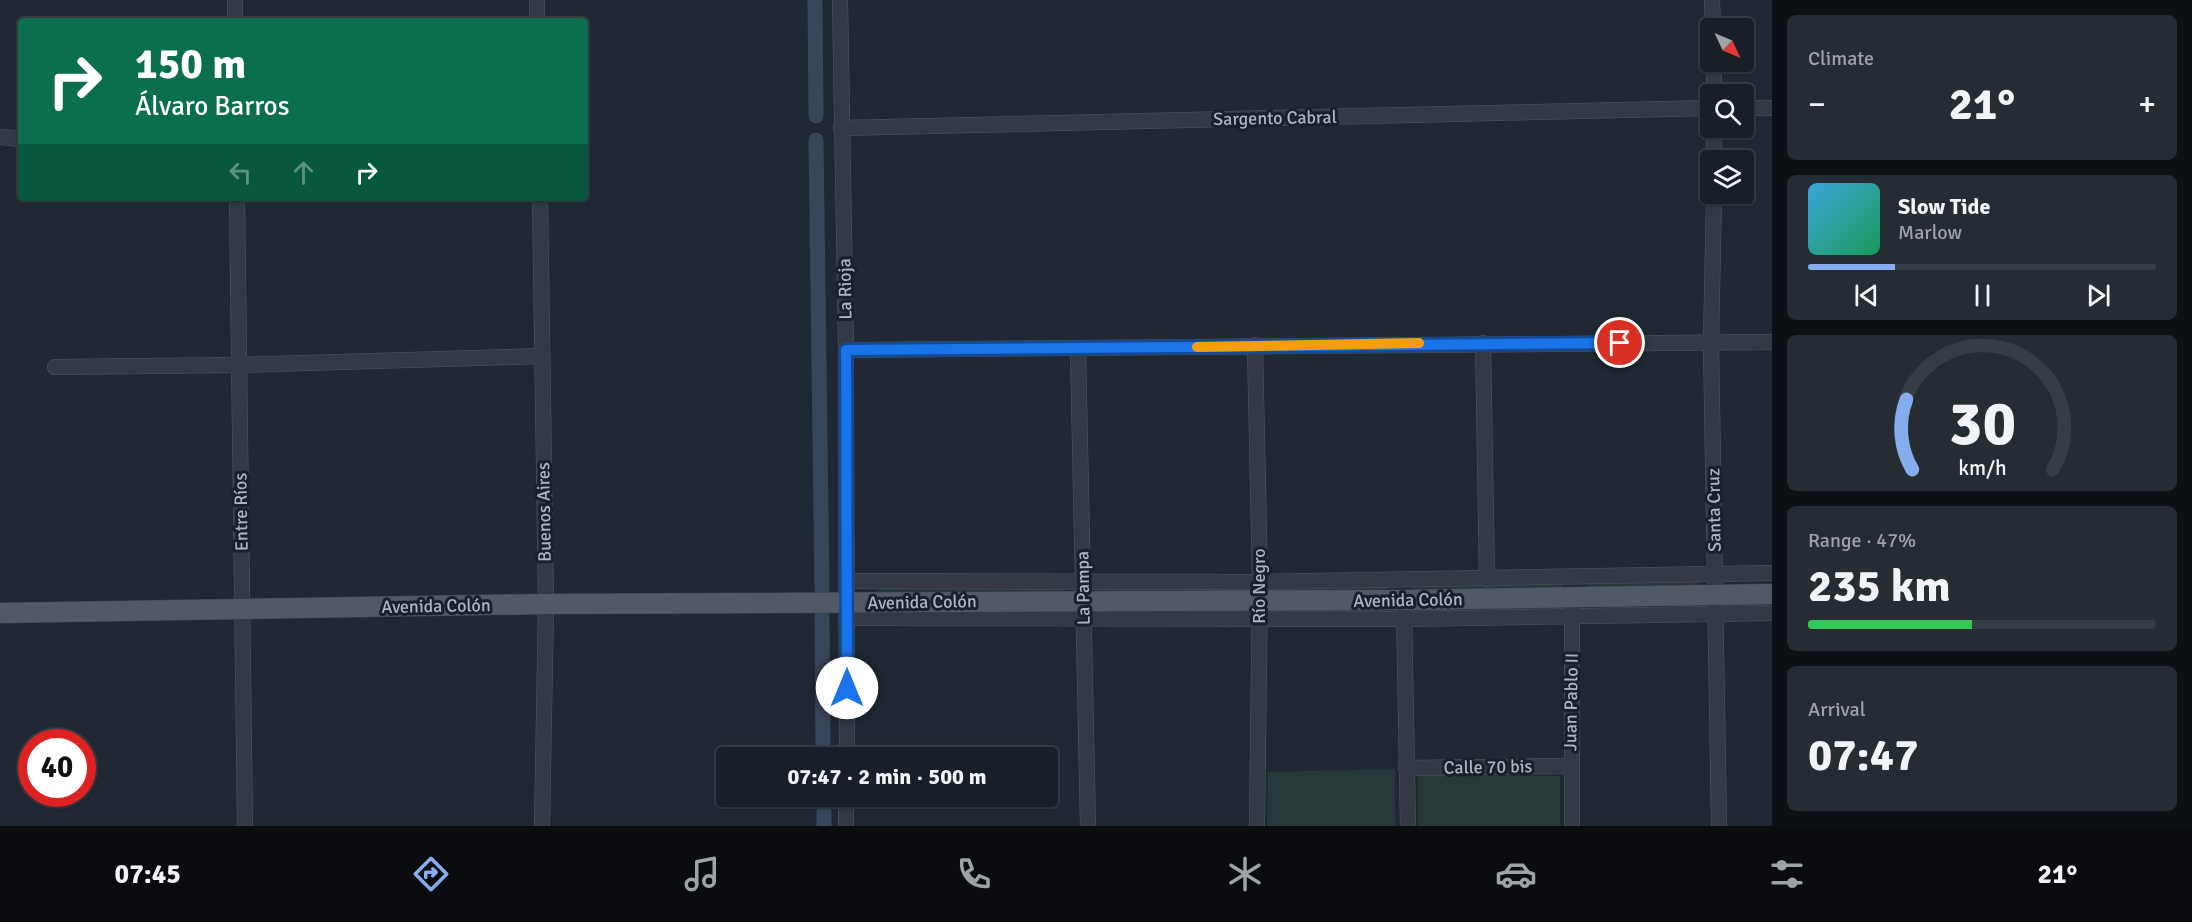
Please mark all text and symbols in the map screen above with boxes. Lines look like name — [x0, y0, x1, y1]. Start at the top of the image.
north arrow — [1700, 18, 1754, 72]
map controls — [1700, 18, 1754, 204]
text: 150 m — [135, 39, 246, 90]
icon: right — [36, 42, 114, 120]
text: Climate — [1808, 46, 1874, 71]
text: 21° — [1949, 77, 2015, 132]
button: search — [1700, 84, 1754, 138]
text: − — [1808, 84, 1826, 125]
text: + — [2138, 84, 2156, 125]
text: Álvaro Barros — [135, 90, 289, 123]
street label: Sargento Cabral — [1213, 106, 1337, 130]
button: layers — [1700, 150, 1754, 204]
icon: left — [224, 156, 257, 189]
icon: ahead — [287, 156, 320, 189]
icon: right — [350, 156, 383, 189]
text: Slow Tide — [1898, 193, 1990, 220]
text: Marlow — [1898, 220, 1962, 245]
street label: La Rioja — [833, 258, 857, 320]
icon: previous — [1850, 279, 1883, 312]
icon: pause — [1966, 279, 1999, 312]
icon: next — [2082, 279, 2115, 312]
pin — [1594, 317, 1645, 368]
icon: arrive — [1603, 326, 1636, 359]
text: 30 — [1948, 385, 2016, 462]
text: km/h — [1958, 455, 2006, 481]
street label: Buenos Aires — [532, 462, 556, 562]
street label: Santa Cruz — [1702, 468, 1726, 552]
street label: Entre Ríos — [229, 472, 253, 551]
text: Range · 47% — [1808, 528, 1916, 553]
street label: Río Negro — [1248, 548, 1270, 624]
street label: La Pampa — [1071, 551, 1095, 625]
text: 235 km — [1808, 559, 1951, 614]
street label: Avenida Colón — [1353, 588, 1463, 612]
street label: Avenida Colón — [867, 590, 977, 614]
street label: Avenida Colón — [381, 594, 491, 618]
street label: Juan Pablo II — [1559, 653, 1583, 751]
position arrow — [815, 656, 879, 720]
text: Arrival — [1808, 697, 1866, 722]
text: 07:47 — [1808, 728, 1918, 783]
speed limit sign: 40 — [18, 729, 96, 807]
street label: Calle 70 bis — [1443, 755, 1533, 779]
text: 07:47 · 2 min · 500 m — [787, 763, 987, 790]
icon: directions — [410, 853, 452, 895]
icon: music — [681, 853, 723, 895]
icon: phone — [953, 853, 995, 895]
icon: climate — [1224, 853, 1266, 895]
icon: car — [1495, 853, 1537, 895]
icon: filters — [1766, 853, 1808, 895]
text: 07:45 — [115, 858, 181, 891]
text: 21° — [2037, 858, 2077, 891]

